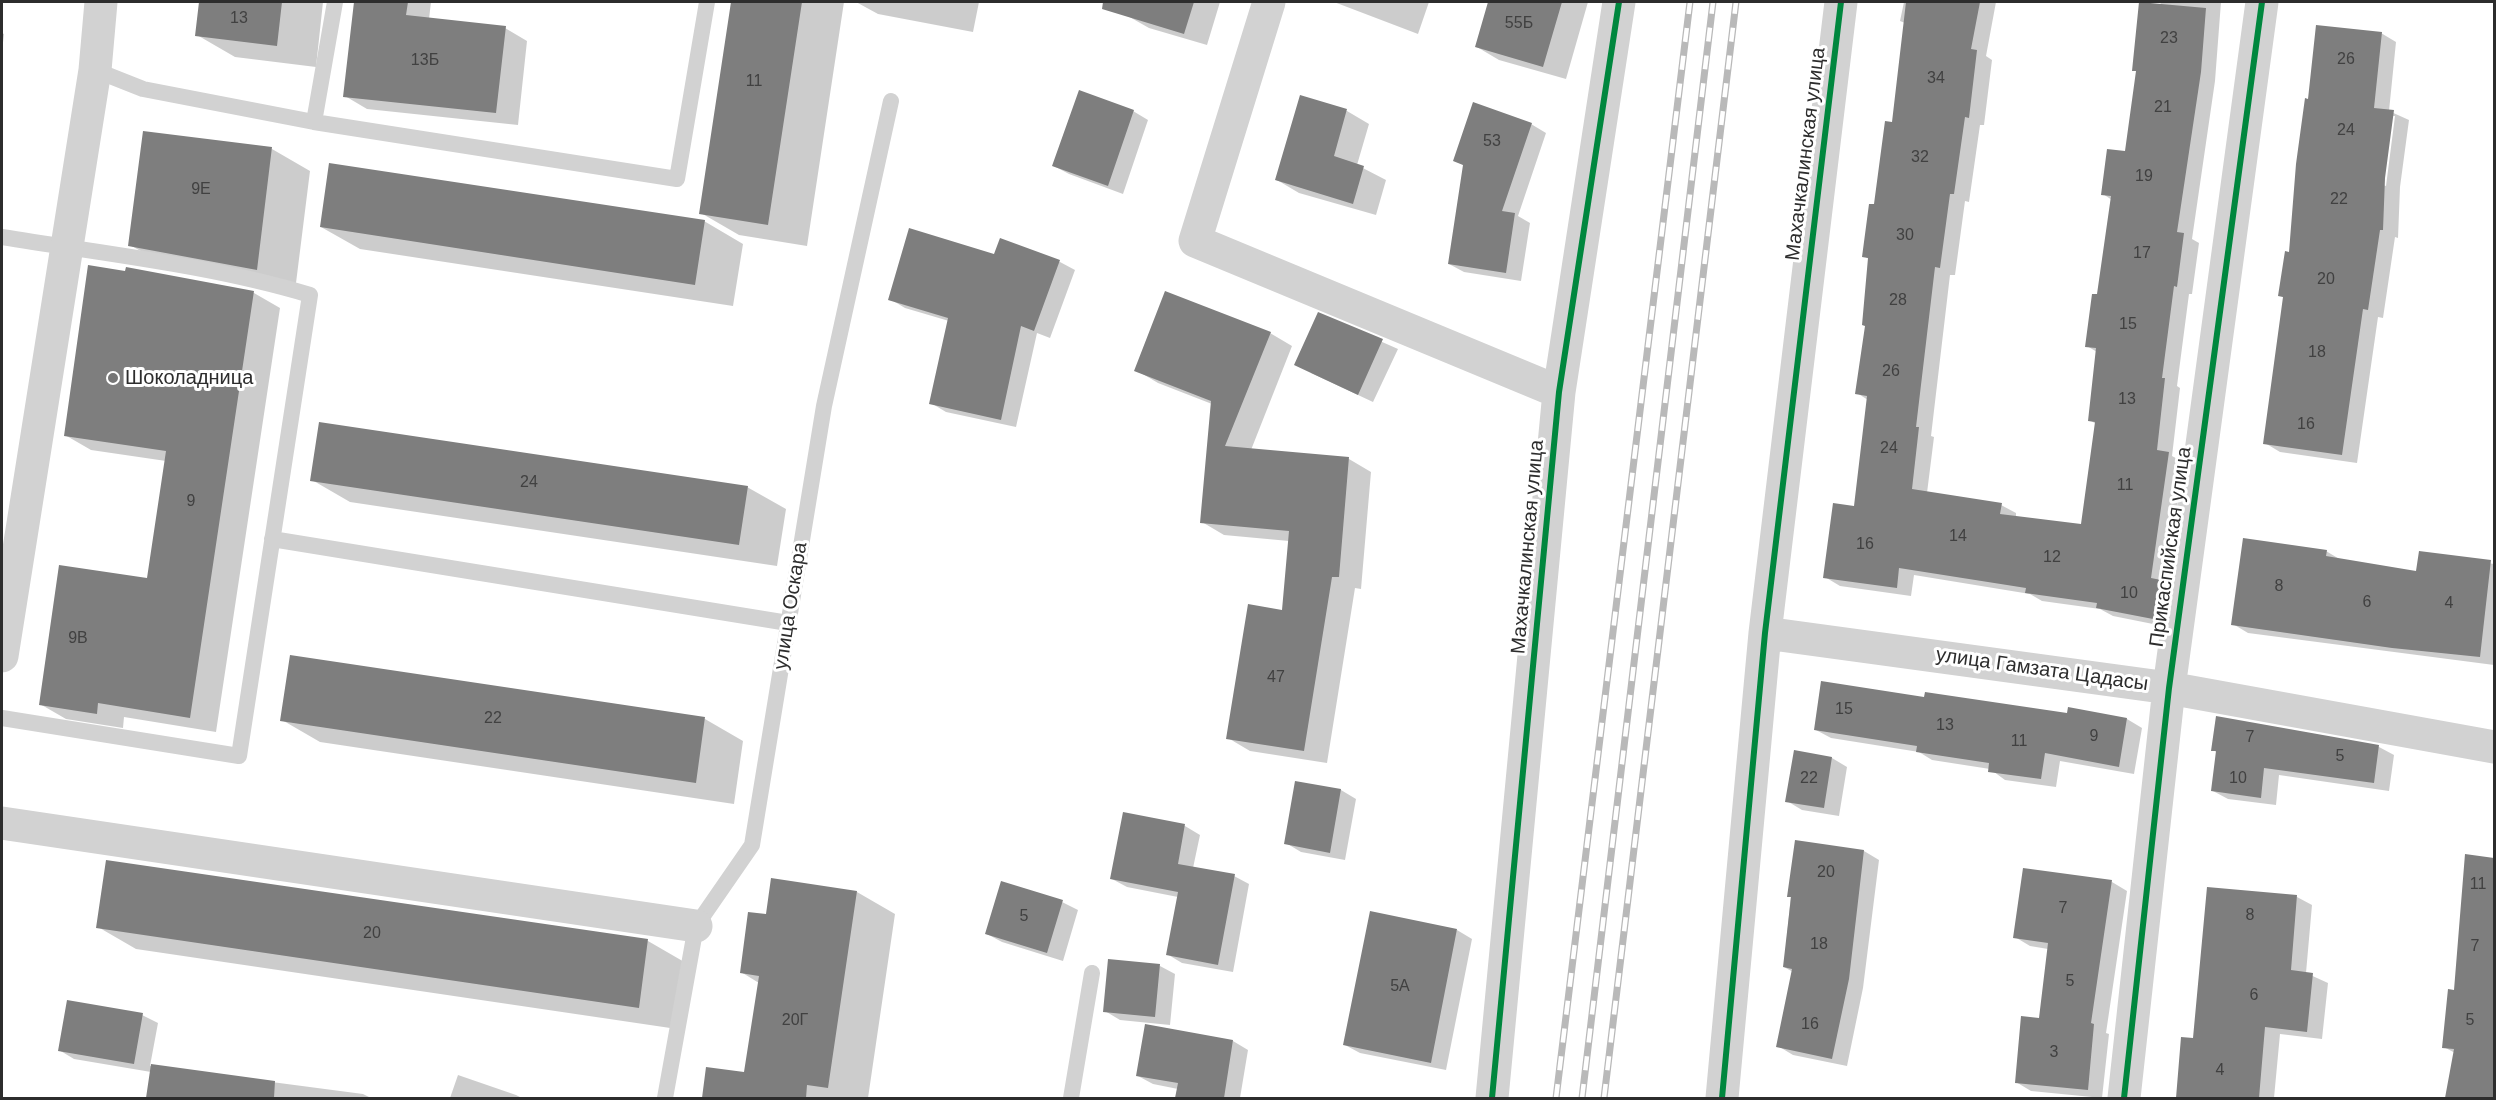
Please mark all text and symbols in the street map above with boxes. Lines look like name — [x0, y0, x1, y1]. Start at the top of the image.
house number: 13 — [230, 9, 248, 29]
house number: 55Б — [1505, 14, 1533, 34]
house number: 23 — [2160, 29, 2178, 49]
street label: Махачкалинская улица — [1781, 46, 1831, 262]
house number: 26 — [2337, 50, 2355, 70]
house number: 13Б — [411, 51, 439, 71]
house number: 34 — [1927, 69, 1945, 89]
house number: 11 — [746, 72, 762, 92]
house number: 21 — [2154, 98, 2172, 118]
house number: 24 — [2337, 121, 2355, 141]
house number: 53 — [1483, 132, 1501, 152]
house number: 32 — [1911, 148, 1929, 168]
house number: 19 — [2135, 167, 2153, 187]
house number: 9Е — [191, 180, 211, 200]
house number: 22 — [2330, 190, 2348, 210]
house number: 30 — [1896, 226, 1914, 246]
house number: 17 — [2133, 244, 2151, 264]
house number: 20 — [2317, 270, 2335, 290]
house number: 28 — [1889, 291, 1907, 311]
house number: 15 — [2119, 315, 2137, 335]
house number: 18 — [2308, 343, 2326, 363]
house number: 26 — [1882, 362, 1900, 382]
place label: Шоколадница — [125, 366, 253, 390]
marker: Шоколадница — [106, 371, 120, 385]
house number: 13 — [2118, 390, 2136, 410]
house number: 16 — [2297, 415, 2315, 435]
street label: Махачкалинская улица — [1507, 439, 1549, 655]
house number: 24 — [1880, 439, 1898, 459]
street label: Прикаспийская улица — [2145, 445, 2197, 649]
house number: 24 — [520, 473, 538, 493]
house number: 11 — [2117, 476, 2133, 496]
house number: 9 — [187, 492, 195, 512]
house number: 14 — [1949, 527, 1967, 547]
house number: 16 — [1856, 535, 1874, 555]
street label: улица Оскара — [769, 541, 813, 671]
house number: 12 — [2043, 548, 2061, 568]
house number: 8 — [2275, 577, 2283, 597]
house number: 10 — [2120, 584, 2138, 604]
house number: 6 — [2363, 593, 2371, 613]
house number: 4 — [2445, 594, 2453, 614]
house number: 9В — [68, 629, 88, 649]
street label: улица Гамзата Цадасы — [1934, 643, 2150, 697]
house number: 47 — [1267, 668, 1285, 688]
house number: 15 — [1835, 700, 1853, 720]
house number: 22 — [484, 709, 502, 729]
house number: 13 — [1936, 716, 1954, 736]
house number: 9 — [2090, 727, 2098, 747]
house number: 7 — [2246, 728, 2254, 748]
house number: 11 — [2011, 732, 2027, 752]
house number: 5 — [2336, 747, 2344, 767]
house number: 22 — [1800, 769, 1818, 789]
house number: 10 — [2229, 769, 2247, 789]
house number: 20 — [1817, 863, 1835, 883]
house number: 11 — [2470, 875, 2486, 895]
house number: 7 — [2059, 899, 2067, 919]
house number: 8 — [2246, 906, 2254, 926]
house number: 5 — [1020, 907, 1028, 927]
house number: 20 — [363, 924, 381, 944]
house number: 18 — [1810, 935, 1828, 955]
house number: 7 — [2471, 937, 2479, 957]
house number: 5 — [2066, 972, 2074, 992]
house number: 5А — [1390, 977, 1410, 997]
house number: 6 — [2250, 986, 2258, 1006]
house number: 20Г — [782, 1011, 808, 1031]
house number: 5 — [2466, 1011, 2474, 1031]
house number: 16 — [1801, 1015, 1819, 1035]
house number: 3 — [2050, 1043, 2058, 1063]
house number: 4 — [2216, 1061, 2224, 1081]

